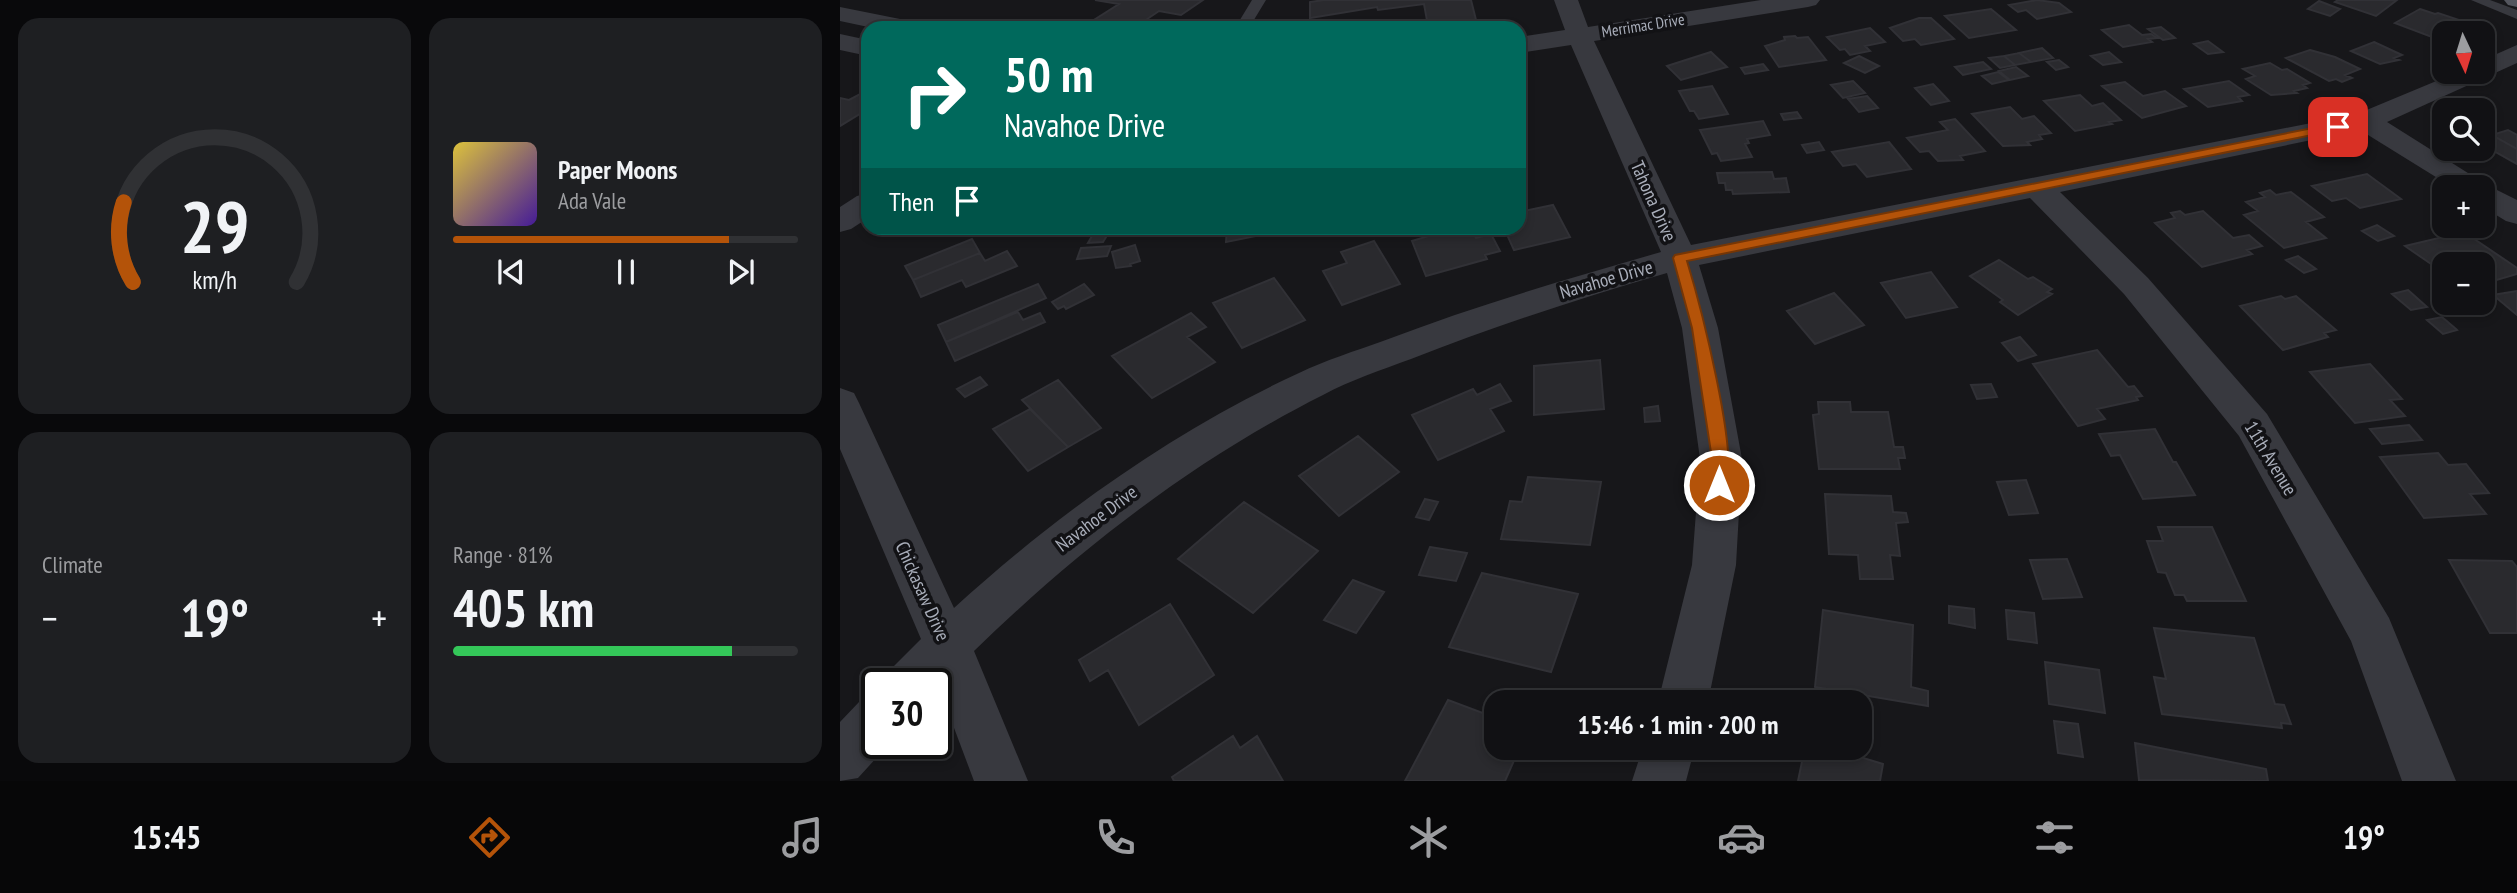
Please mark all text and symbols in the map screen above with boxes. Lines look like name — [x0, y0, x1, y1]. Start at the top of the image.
street label: Merrimac Drive — [1600, 9, 1686, 41]
north arrow — [2432, 21, 2496, 84]
map controls — [2432, 21, 2495, 315]
text: 50 m — [1004, 42, 1093, 106]
icon: right — [889, 49, 980, 140]
pin — [2308, 97, 2368, 157]
button: search — [2432, 98, 2495, 161]
text: Navahoe Drive — [1004, 104, 1165, 146]
icon: arrive — [2319, 108, 2357, 146]
text: Paper Moons — [558, 153, 677, 186]
street label: Tahona Drive — [1626, 157, 1682, 245]
button: + — [2432, 175, 2495, 238]
text: 29 — [180, 179, 249, 273]
icon: arrive — [948, 182, 986, 220]
text: Then — [889, 185, 934, 218]
text: Ada Vale — [558, 186, 626, 215]
button: − — [2432, 252, 2495, 315]
icon: previous — [492, 253, 530, 291]
icon: pause — [607, 253, 645, 291]
icon: next — [722, 253, 760, 291]
street label: Navahoe Drive — [1557, 254, 1655, 304]
text: km/h — [192, 264, 237, 296]
street label: 11th Avenue — [2240, 417, 2303, 500]
position arrow — [1682, 448, 1756, 522]
street label: Navahoe Drive — [1051, 480, 1142, 556]
street label: Chickasaw Drive — [890, 538, 956, 645]
text: Range · 81% — [453, 540, 553, 569]
text: Climate — [42, 550, 103, 579]
text: 405 km — [453, 574, 594, 641]
text: 19° — [180, 584, 249, 651]
text: − — [42, 593, 58, 642]
text: + — [371, 593, 387, 642]
speed limit sign: 30 — [861, 668, 952, 759]
text: 15:46 · 1 min · 200 m — [1578, 708, 1778, 741]
icon: directions — [465, 813, 514, 862]
icon: music — [778, 813, 827, 862]
icon: phone — [1091, 813, 1140, 862]
icon: climate — [1404, 813, 1453, 862]
icon: car — [1717, 813, 1766, 862]
icon: filters — [2030, 813, 2079, 862]
text: 15:45 — [132, 816, 201, 858]
text: 19° — [2343, 816, 2385, 858]

